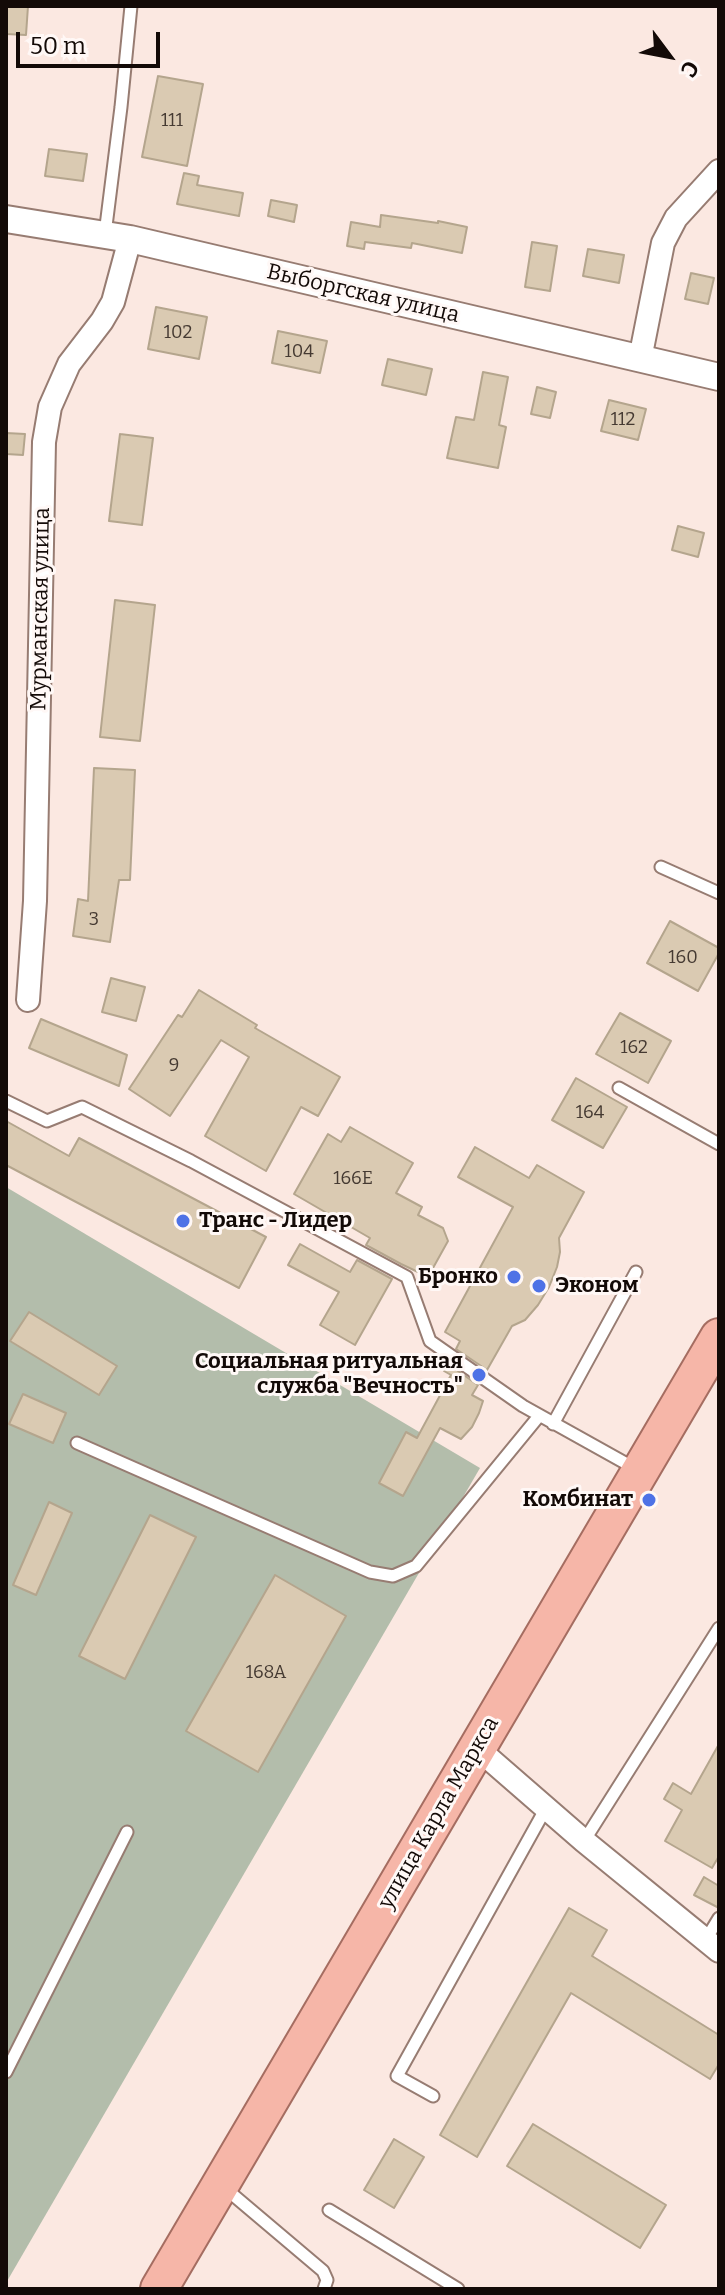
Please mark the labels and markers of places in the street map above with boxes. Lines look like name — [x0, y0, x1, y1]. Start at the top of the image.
place label: Транс - Лидер — [199, 1208, 352, 1234]
marker: Транс - Лидер — [174, 1212, 192, 1230]
place label: Бронко — [418, 1264, 498, 1290]
marker: Бронко — [505, 1268, 523, 1286]
place label: Эконом — [555, 1273, 638, 1299]
marker: Эконом — [530, 1277, 548, 1295]
place label: Социальная ритуальная служба "Вечность" — [195, 1349, 463, 1400]
marker: Социальная ритуальная служба "Вечность" — [470, 1366, 488, 1384]
place label: Комбинат — [522, 1487, 633, 1513]
marker: Комбинат — [640, 1491, 658, 1509]

